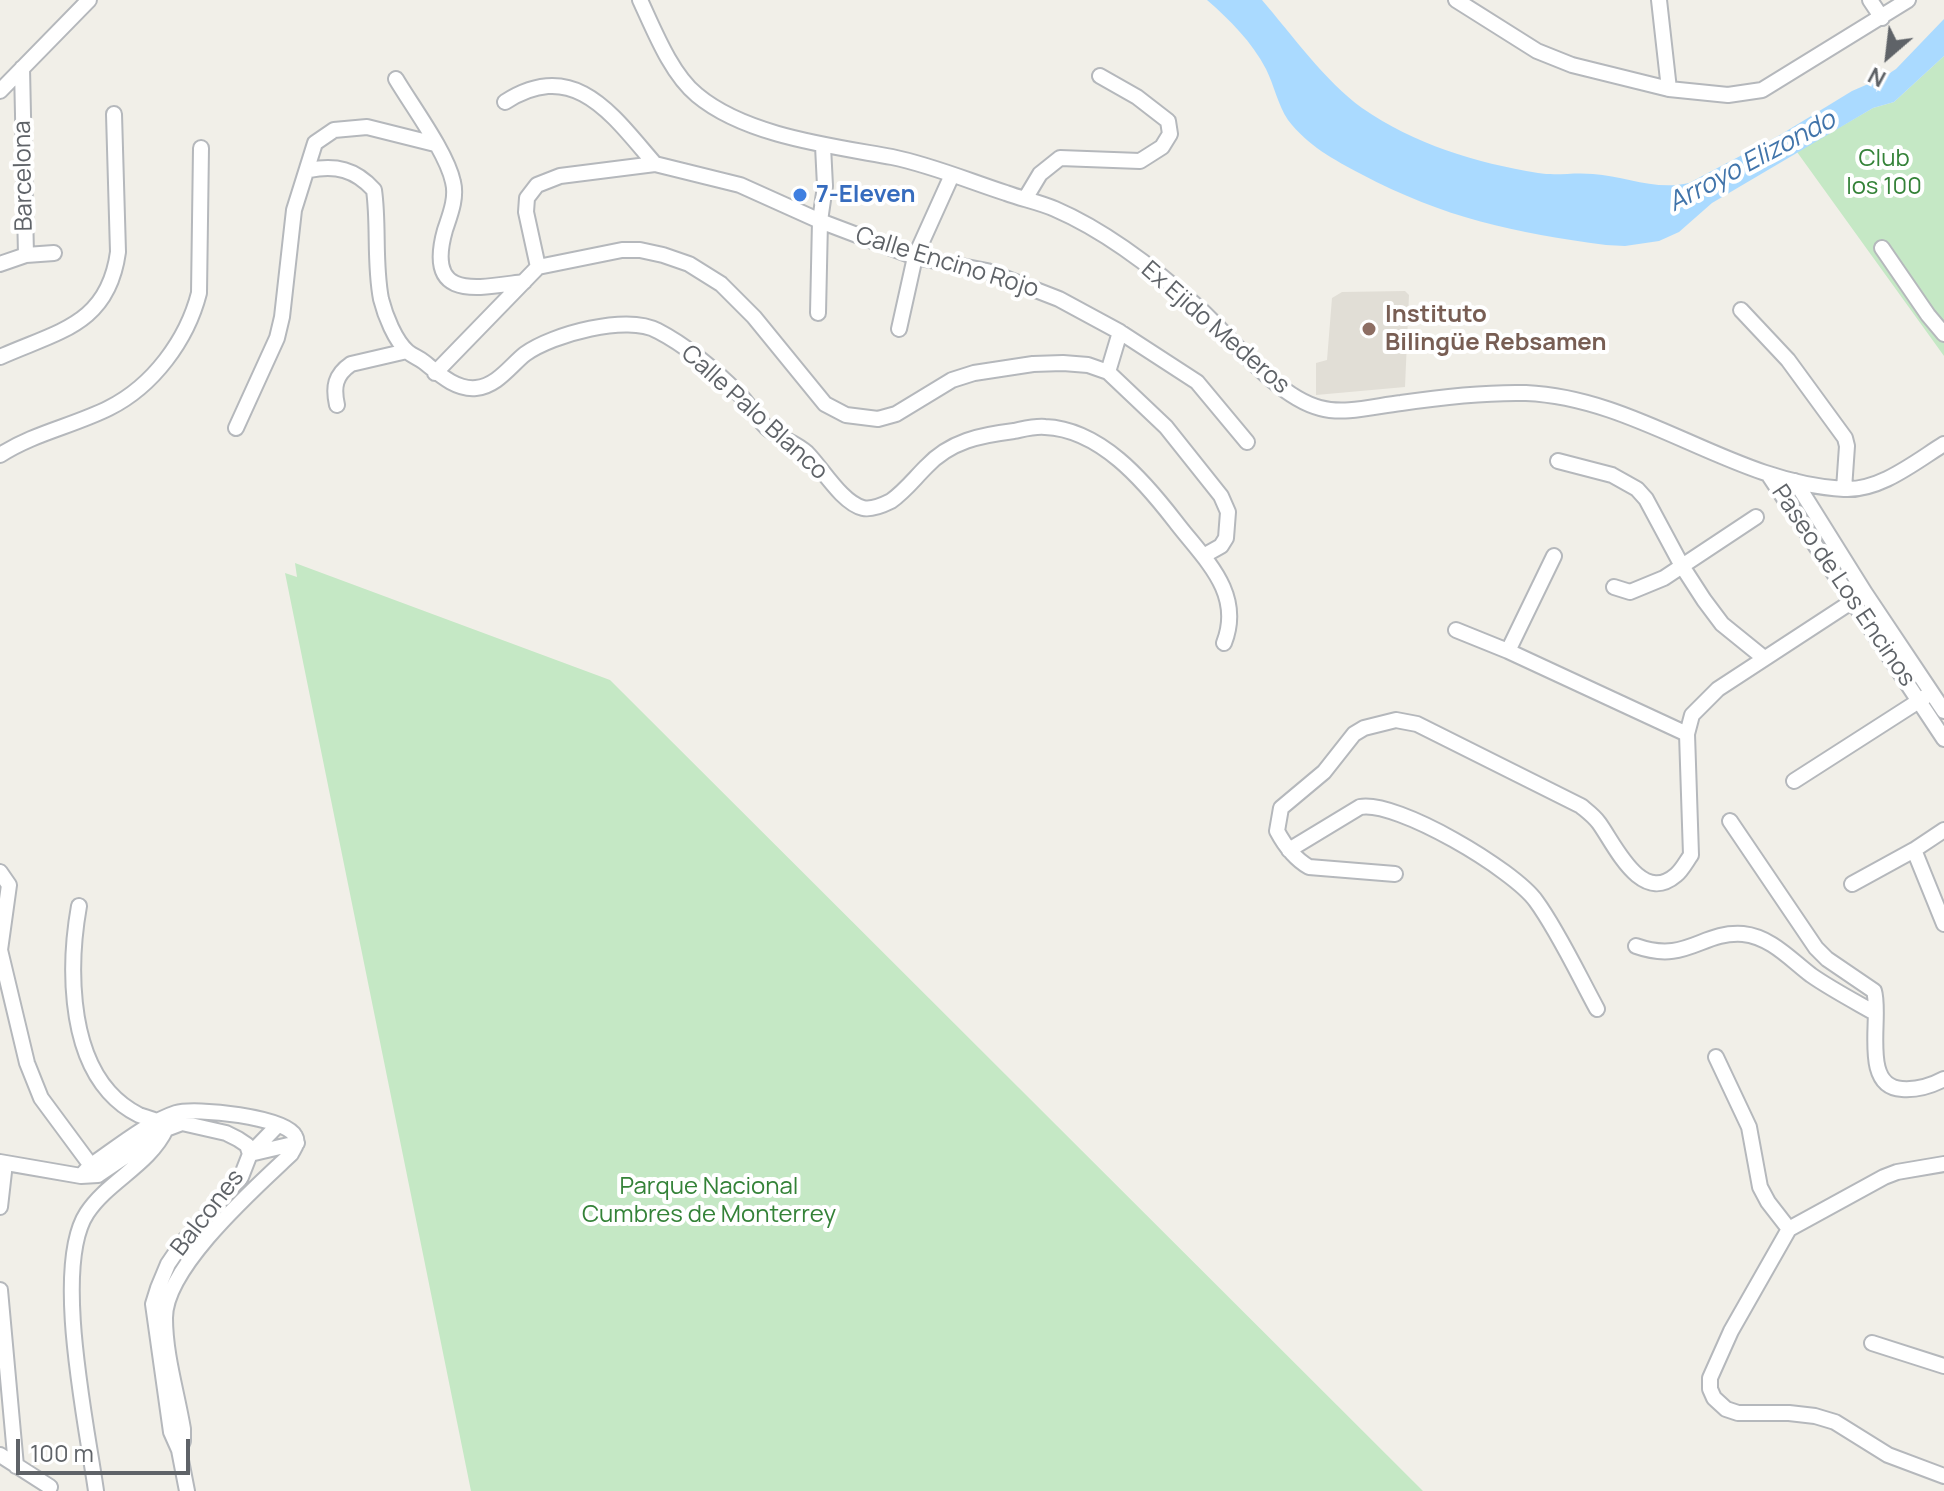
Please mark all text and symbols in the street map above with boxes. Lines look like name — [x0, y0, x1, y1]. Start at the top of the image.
north arrow — [1848, 16, 1928, 96]
text: N — [1863, 60, 1891, 94]
water label: Arroyo Elizondo — [1663, 105, 1841, 219]
street label: Barcelona — [9, 120, 39, 232]
park label: Club los 100 — [1846, 145, 1922, 201]
place label: 7-Eleven — [816, 181, 915, 209]
marker: 7-Eleven — [791, 186, 809, 204]
street label: Calle Encino Rojo — [852, 222, 1042, 304]
street label: Ex Ejido Mederos — [1135, 256, 1295, 400]
place label: Instituto Bilingüe Rebsamen — [1385, 301, 1606, 357]
marker: Instituto Bilingüe Rebsamen — [1360, 320, 1378, 338]
street label: Calle Palo Blanco — [675, 340, 833, 486]
street label: Paseo de Los Encinos — [1765, 480, 1921, 692]
street label: Balcones — [165, 1164, 251, 1262]
park label: Parque Nacional Cumbres de Monterrey — [582, 1173, 836, 1229]
scale bar — [20, 1423, 194, 1473]
text: 100 m — [30, 1436, 94, 1469]

